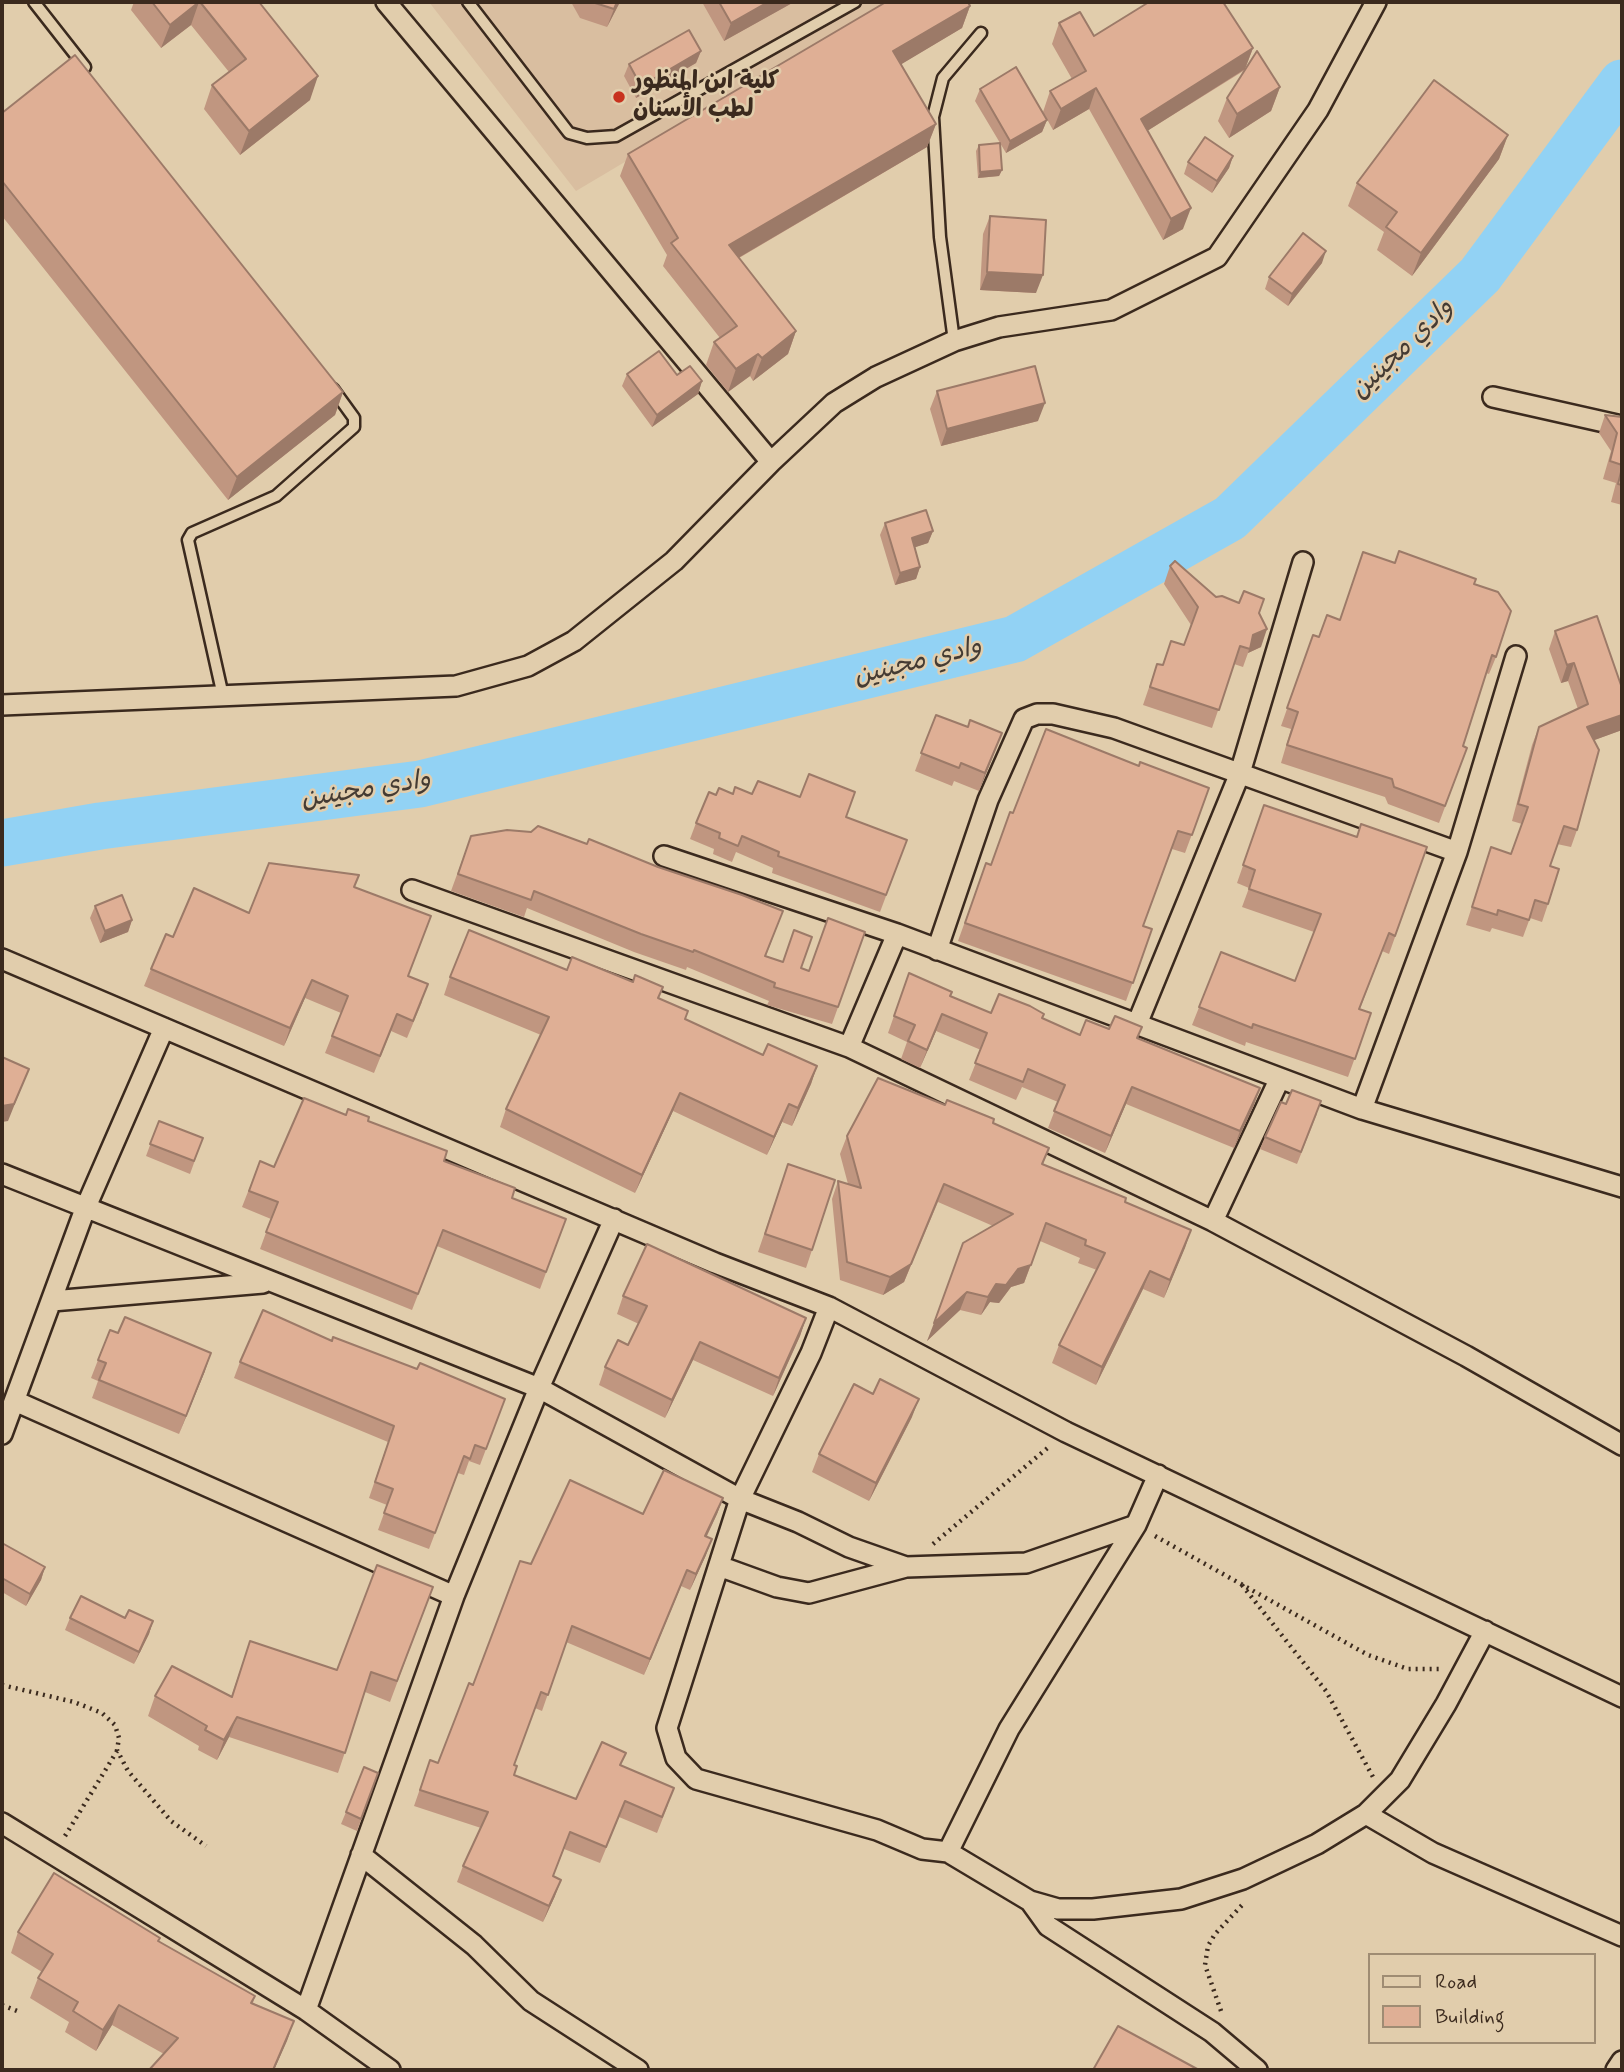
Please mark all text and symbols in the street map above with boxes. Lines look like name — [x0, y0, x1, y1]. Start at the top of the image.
place label: كلية ابن المنظور لطب الأسنان — [633, 69, 779, 125]
marker: كلية ابن المنظور لطب الأسنان — [611, 89, 627, 105]
water label: وادي مجينين — [1345, 293, 1461, 407]
water label: وادي مجينين — [851, 632, 985, 694]
water label: وادي مجينين — [299, 765, 433, 817]
legend — [1368, 1953, 1596, 2044]
text: Road — [1435, 1968, 1477, 1996]
text: Building — [1435, 2003, 1505, 2031]

